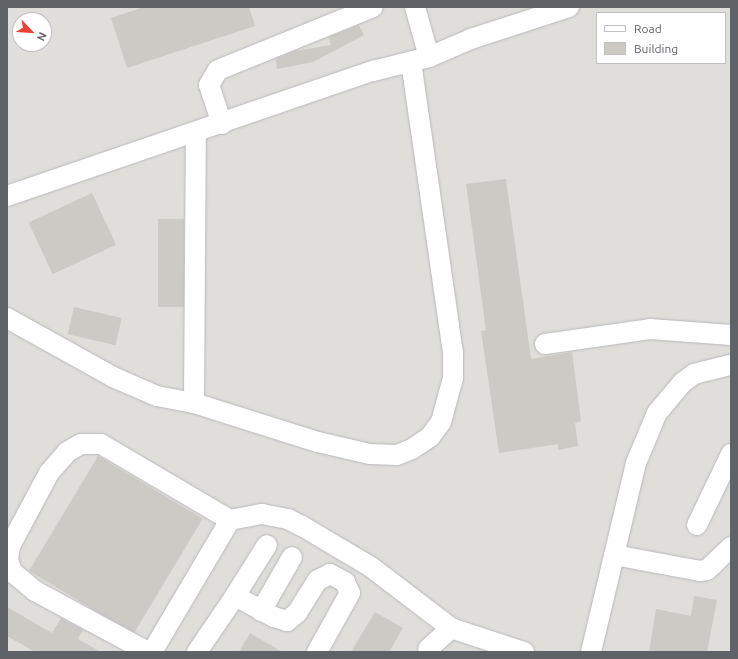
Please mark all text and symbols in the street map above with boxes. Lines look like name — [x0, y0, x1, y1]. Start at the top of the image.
north arrow — [12, 12, 52, 52]
legend — [596, 12, 726, 64]
text: Road — [634, 22, 662, 35]
text: N — [35, 30, 49, 43]
text: Building — [634, 42, 678, 55]

